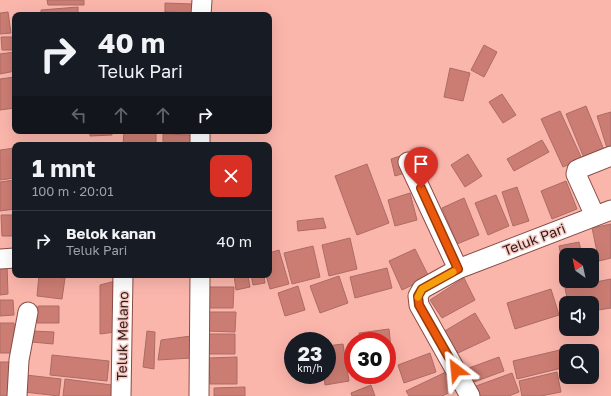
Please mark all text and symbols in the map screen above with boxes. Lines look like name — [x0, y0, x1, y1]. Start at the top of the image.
text: 40 m — [98, 26, 165, 59]
icon: right — [32, 28, 84, 80]
text: Teluk Pari — [98, 60, 183, 82]
icon: left — [68, 104, 90, 126]
icon: ahead — [110, 104, 132, 126]
icon: ahead — [152, 104, 174, 126]
icon: right — [194, 104, 216, 126]
pin — [404, 147, 438, 188]
text: 1 mnt — [32, 153, 95, 182]
icon: arrive — [410, 153, 432, 175]
button: close — [210, 155, 252, 197]
text: 100 m · 20:01 — [32, 183, 113, 199]
street label: Teluk Pari — [500, 219, 568, 259]
text: Belok kanan — [66, 224, 156, 242]
icon: right — [32, 230, 54, 252]
text: 40 m — [217, 232, 252, 250]
text: Teluk Pari — [66, 242, 127, 258]
north arrow — [559, 248, 599, 288]
map controls — [559, 248, 599, 384]
street label: Teluk Melano — [113, 291, 131, 381]
button: sound — [559, 296, 599, 336]
speed limit sign: 30 — [344, 332, 396, 384]
text: 23 — [298, 341, 322, 365]
button: search — [559, 344, 599, 384]
position arrow — [435, 349, 477, 391]
text: km/h — [297, 362, 323, 374]

